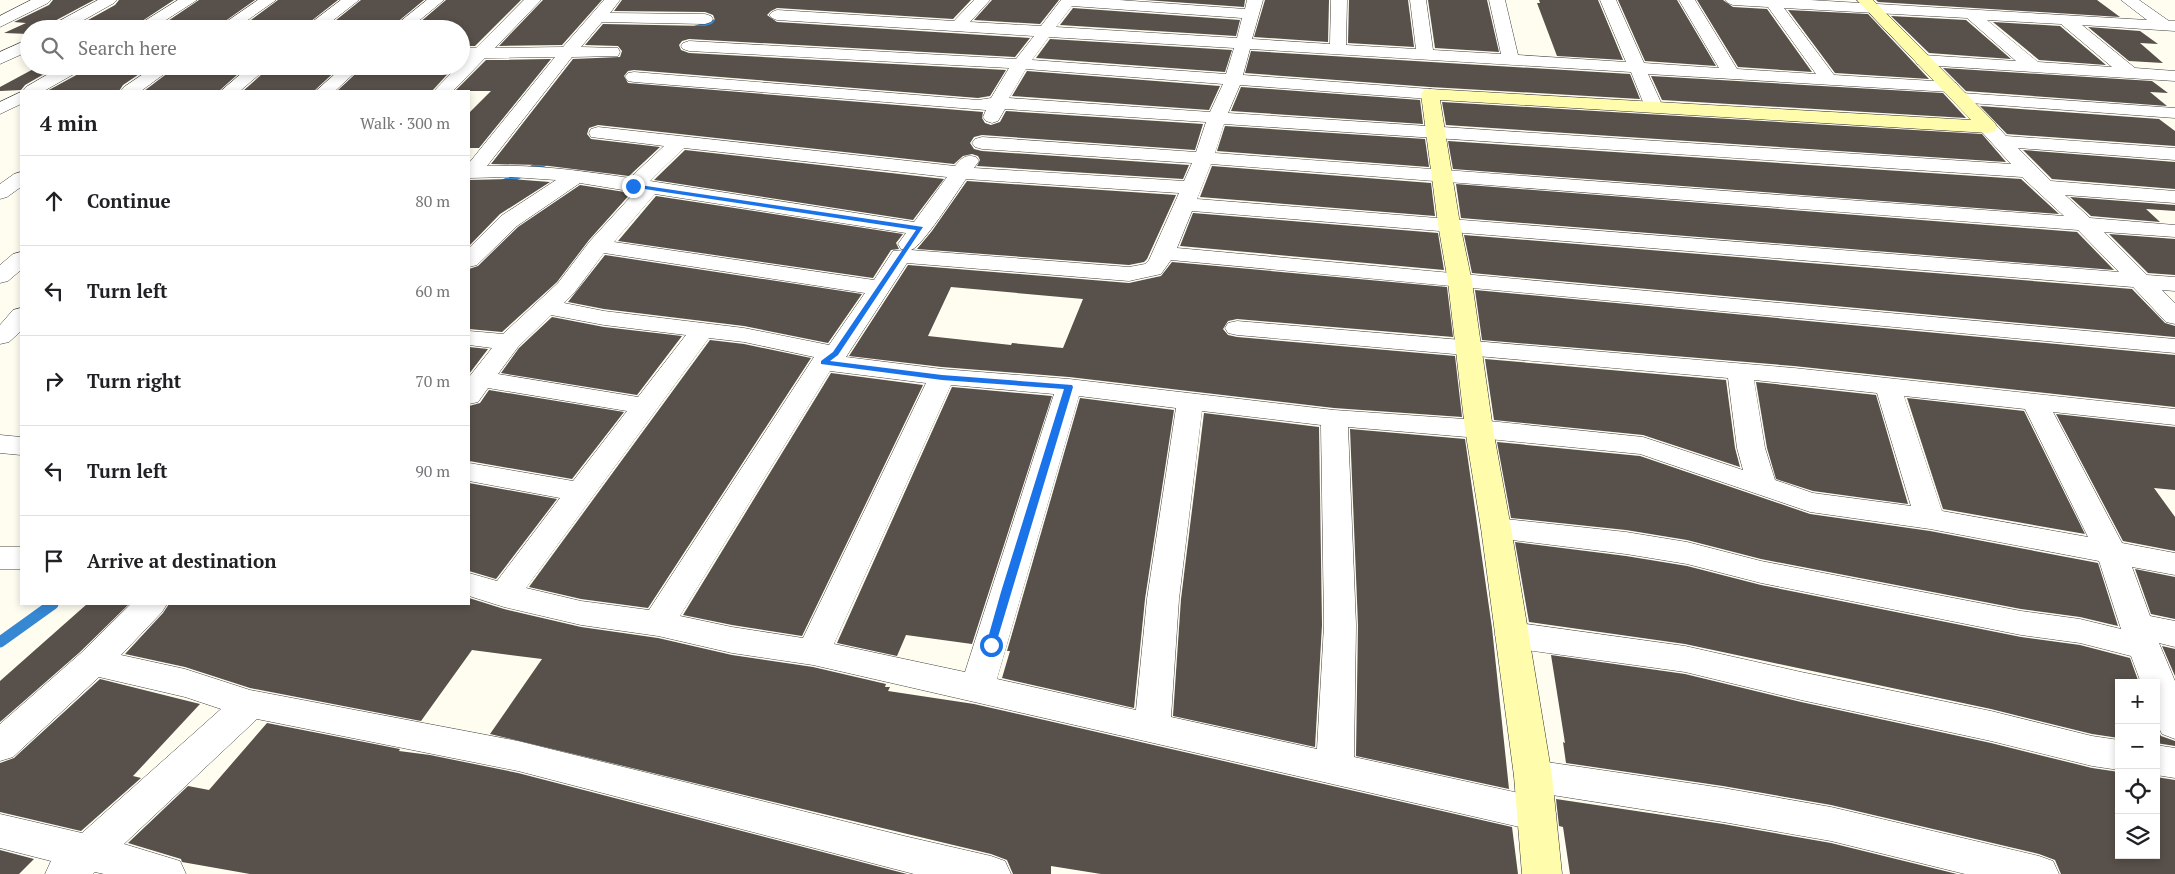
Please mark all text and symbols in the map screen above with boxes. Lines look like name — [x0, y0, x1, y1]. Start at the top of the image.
search box — [20, 20, 470, 75]
icon: search — [38, 34, 66, 62]
text: Search here — [78, 35, 177, 60]
text: 4 min — [40, 109, 97, 137]
text: Walk · 300 m — [360, 112, 450, 134]
route end — [622, 175, 645, 198]
icon: ahead — [40, 187, 68, 215]
text: Continue — [87, 188, 171, 213]
text: 80 m — [415, 190, 450, 212]
icon: left — [40, 277, 68, 305]
text: Turn left — [87, 278, 168, 303]
text: 60 m — [415, 280, 450, 302]
icon: right — [40, 367, 68, 395]
text: Turn right — [87, 368, 181, 393]
text: 70 m — [415, 370, 450, 392]
icon: left — [40, 457, 68, 485]
text: Turn left — [87, 458, 168, 483]
text: 90 m — [415, 460, 450, 482]
icon: arrive — [40, 547, 68, 575]
text: Arrive at destination — [87, 548, 276, 573]
route start — [980, 634, 1003, 657]
map controls — [2115, 679, 2160, 859]
button: + — [2115, 679, 2160, 724]
button: − — [2115, 724, 2160, 769]
button: locate — [2115, 769, 2160, 814]
button: layers — [2115, 814, 2160, 859]

